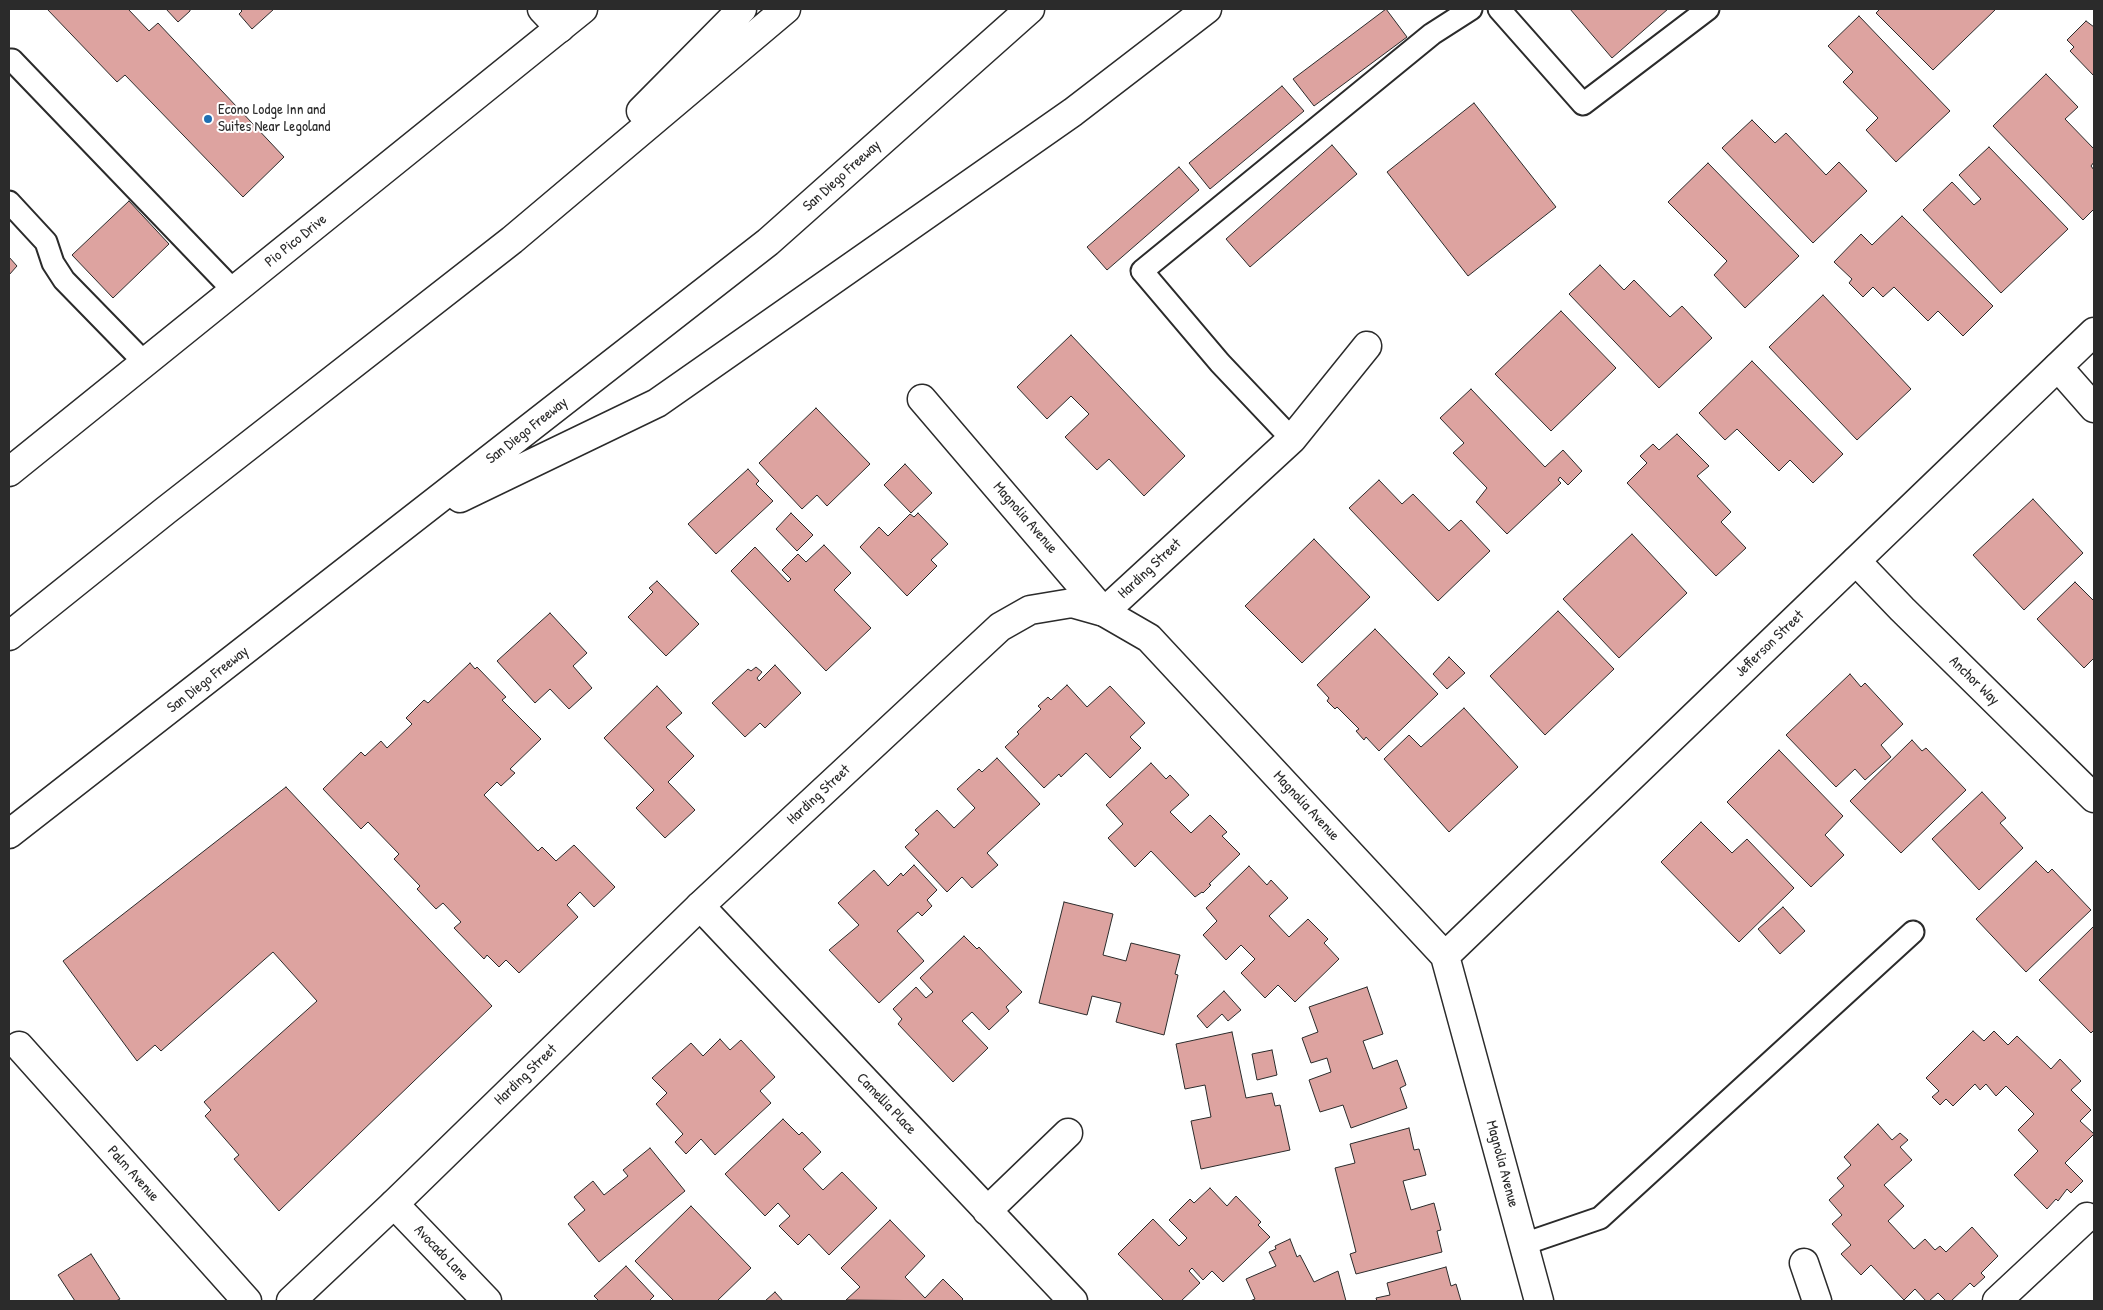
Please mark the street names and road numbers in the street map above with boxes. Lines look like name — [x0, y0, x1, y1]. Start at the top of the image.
street label: San Diego Freeway — [800, 136, 884, 216]
street label: Pio Pico Drive — [262, 211, 330, 271]
street label: San Diego Freeway — [483, 394, 571, 468]
street label: Magnolia Avenue — [989, 479, 1061, 557]
street label: Harding Street — [1115, 535, 1185, 603]
street label: Jefferson Street — [1732, 607, 1808, 681]
street label: San Diego Freeway — [164, 643, 252, 717]
street label: Anchor Way — [1945, 653, 2003, 709]
street label: Harding Street — [784, 761, 854, 829]
street label: Magnolia Avenue — [1269, 767, 1343, 845]
street label: Harding Street — [491, 1041, 561, 1109]
street label: Camellia Place — [852, 1070, 920, 1138]
street label: Magnolia Avenue — [1482, 1119, 1522, 1209]
street label: Palm Avenue — [103, 1142, 163, 1206]
street label: Avocado Lane — [410, 1221, 472, 1285]

